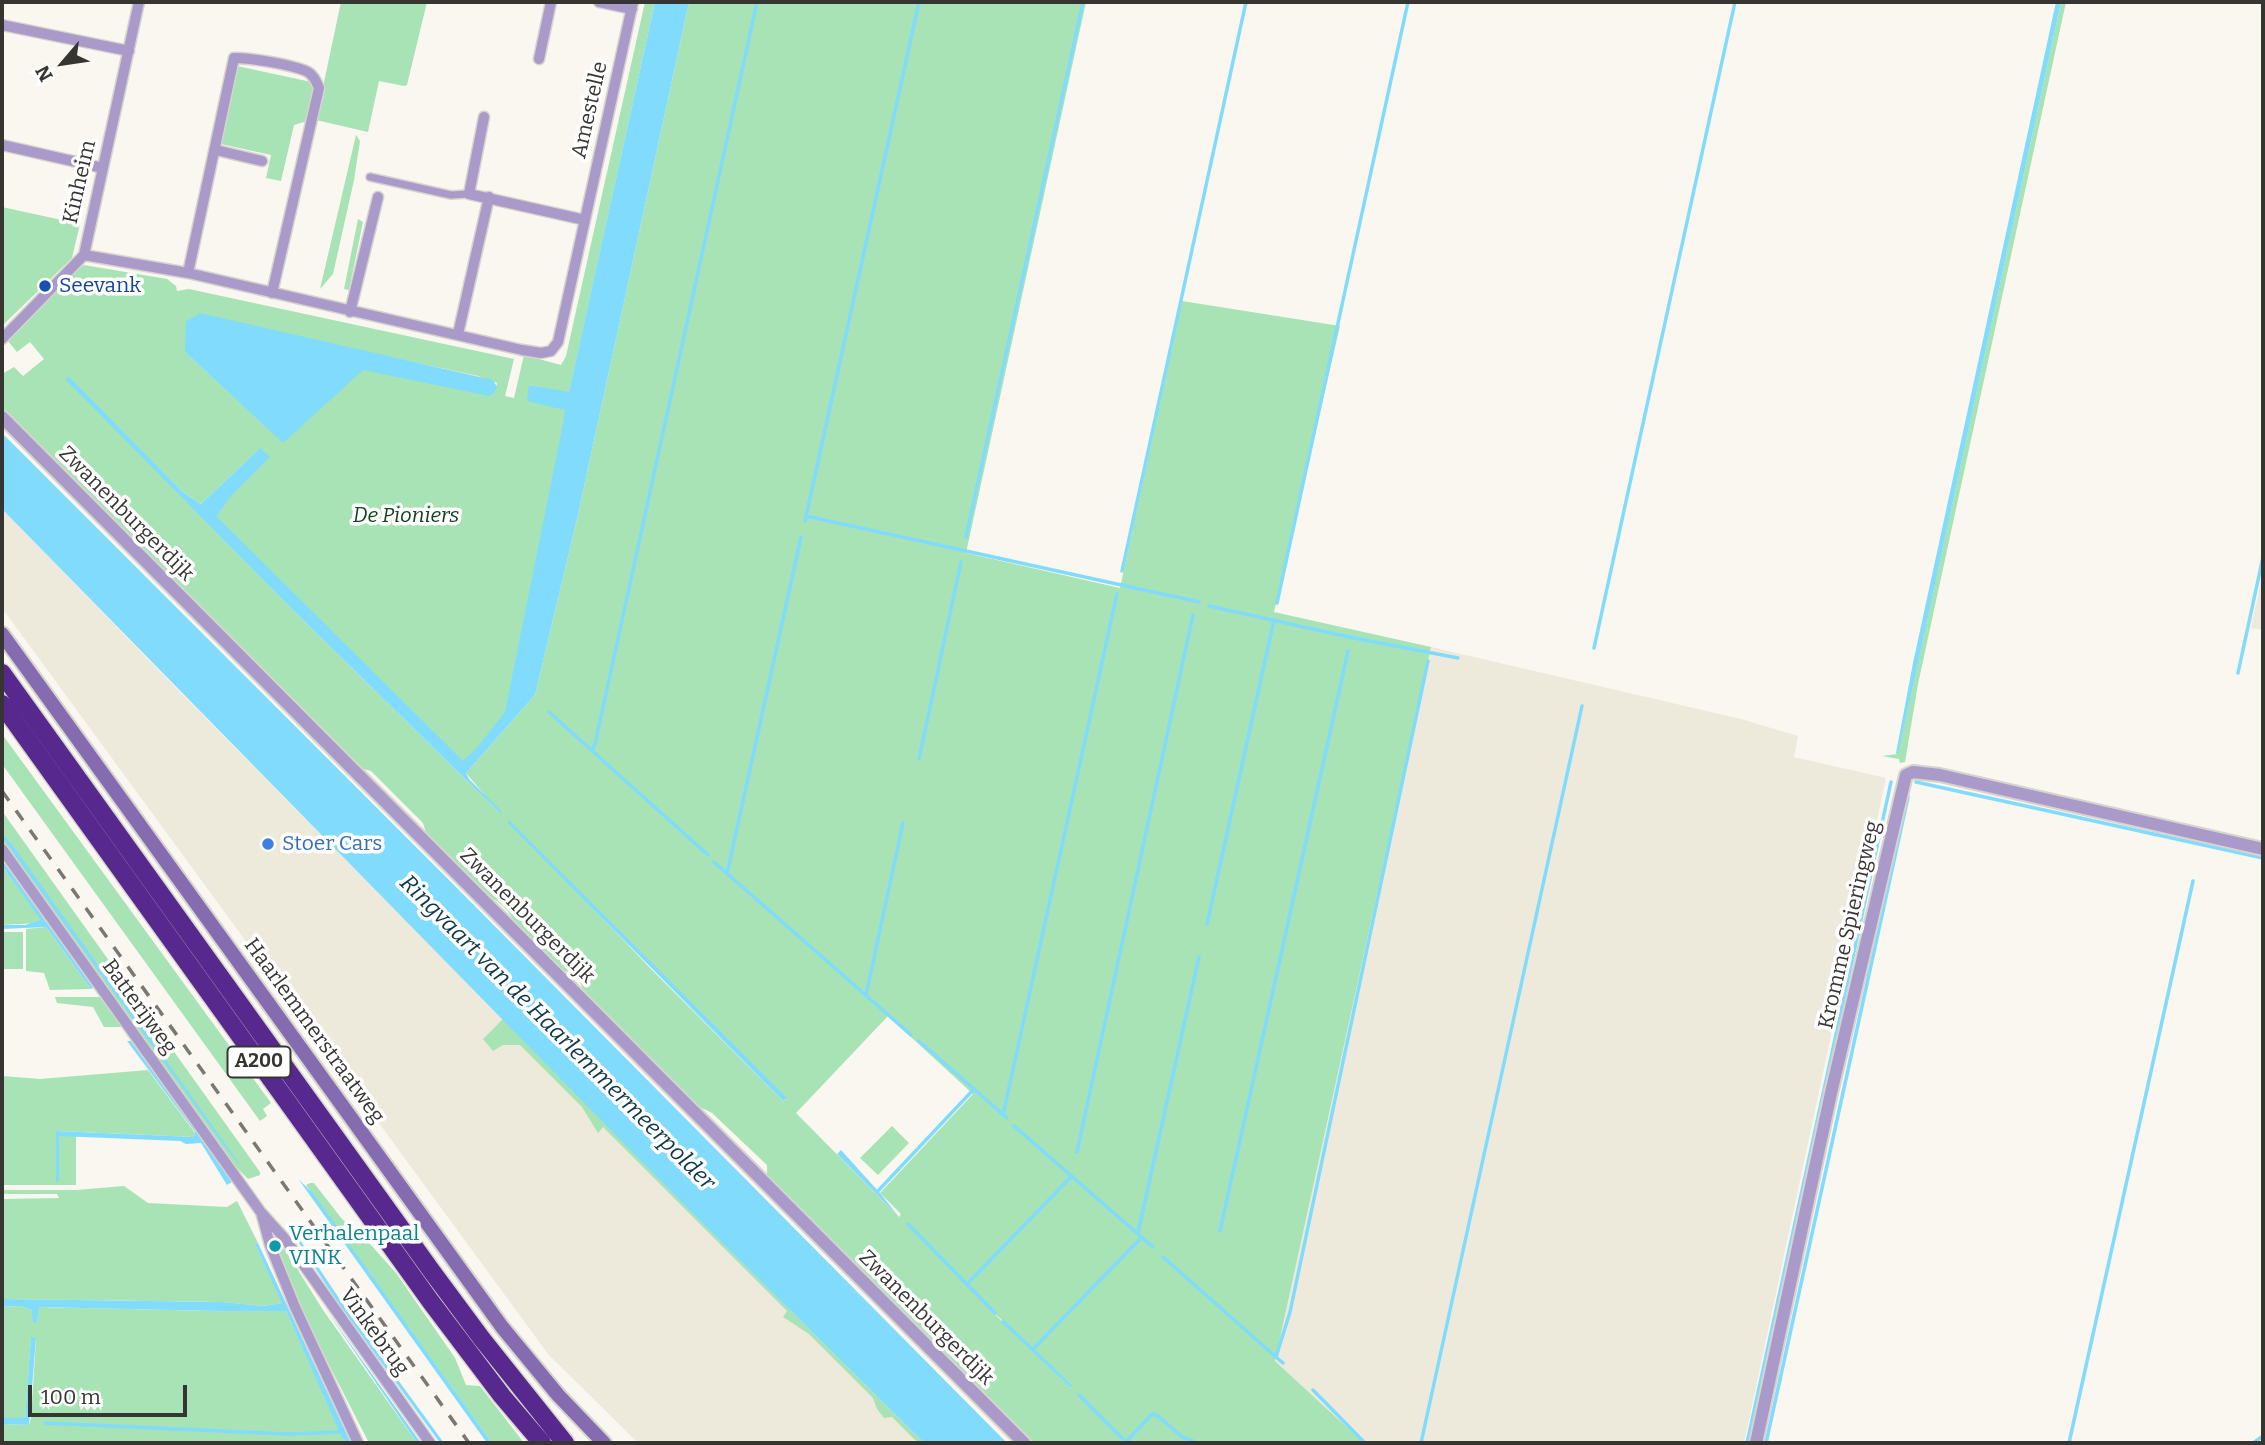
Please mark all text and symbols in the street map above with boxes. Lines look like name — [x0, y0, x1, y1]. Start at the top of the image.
north arrow — [28, 28, 98, 98]
street label: Amestelle — [567, 59, 613, 161]
text: N — [31, 61, 58, 85]
street label: Kinheim — [58, 138, 102, 226]
place label: Seevank — [59, 273, 141, 299]
marker: Seevank — [37, 278, 53, 294]
street label: Zwanenburgerdijk — [53, 441, 199, 587]
park label: De Pioniers — [353, 503, 459, 529]
street label: Kromme Spieringweg — [1814, 818, 1886, 1032]
place label: Stoer Cars — [282, 831, 382, 857]
marker: Stoer Cars — [260, 836, 276, 852]
street label: Zwanenburgerdijk — [454, 843, 600, 989]
water label: Ringvaart van de Haarlemmermeerpolder — [394, 870, 720, 1196]
street label: Haarlemmerstraatweg — [238, 934, 390, 1128]
street label: Batterijweg — [96, 955, 182, 1059]
road number: A200 — [228, 1046, 290, 1078]
place label: Verhalenpaal VINK — [289, 1221, 419, 1271]
marker: Verhalenpaal VINK — [267, 1238, 283, 1254]
street label: Zwanenburgerdijk — [853, 1245, 999, 1391]
street label: Vinkebrug — [334, 1283, 414, 1381]
scale bar — [32, 1372, 191, 1416]
text: 100 m — [41, 1384, 101, 1410]

